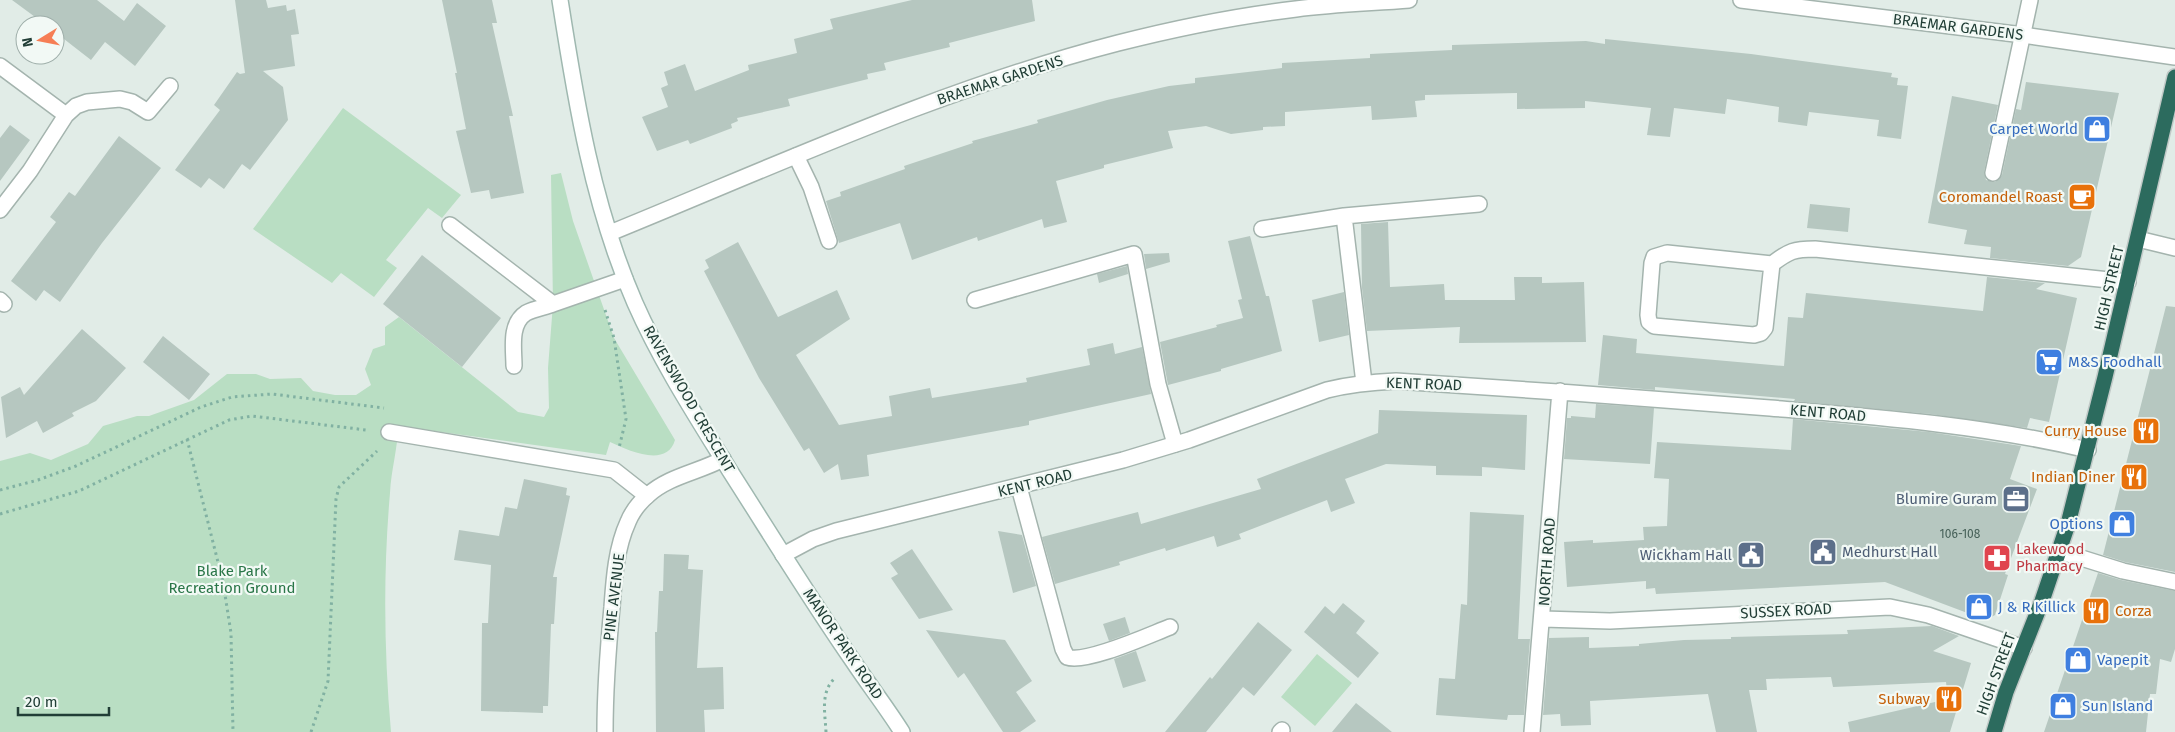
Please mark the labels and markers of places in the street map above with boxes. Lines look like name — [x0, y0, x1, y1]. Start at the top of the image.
shop icon: Carpet World — [2082, 114, 2112, 144]
place label: Carpet World — [1989, 120, 2078, 138]
cafe icon: Coromandel Roast — [2067, 182, 2097, 212]
place label: Coromandel Roast — [1939, 188, 2064, 206]
supermarket icon: M&S Foodhall — [2034, 347, 2064, 377]
place label: M&S Foodhall — [2068, 353, 2162, 371]
restaurant icon: Curry House — [2131, 416, 2161, 446]
place label: Curry House — [2044, 422, 2127, 440]
restaurant icon: Indian Diner — [2119, 462, 2149, 492]
place label: Indian Diner — [2031, 468, 2115, 486]
office icon: Blumire Guram — [2001, 484, 2031, 514]
place label: Blumire Guram — [1896, 490, 1997, 508]
shop icon: Options — [2107, 509, 2137, 539]
place label: Options — [2050, 515, 2103, 533]
public building icon: Medhurst Hall — [1808, 537, 1838, 567]
public building icon: Wickham Hall — [1736, 540, 1766, 570]
place label: Lakewood Pharmacy — [2016, 540, 2084, 575]
place label: Medhurst Hall — [1842, 543, 1938, 561]
pharmacy icon: Lakewood Pharmacy — [1982, 543, 2012, 573]
place label: Wickham Hall — [1640, 546, 1733, 564]
shop icon: J & R Killick — [1964, 592, 1994, 622]
restaurant icon: Corza — [2081, 596, 2111, 626]
place label: J & R Killick — [1998, 598, 2076, 616]
place label: Corza — [2115, 602, 2152, 620]
shop icon: Vapepit — [2063, 645, 2093, 675]
place label: Vapepit — [2097, 651, 2149, 669]
restaurant icon: Subway — [1934, 684, 1964, 714]
place label: Subway — [1878, 690, 1931, 708]
shop icon: Sun Island — [2048, 691, 2078, 721]
place label: Sun Island — [2082, 697, 2153, 715]

